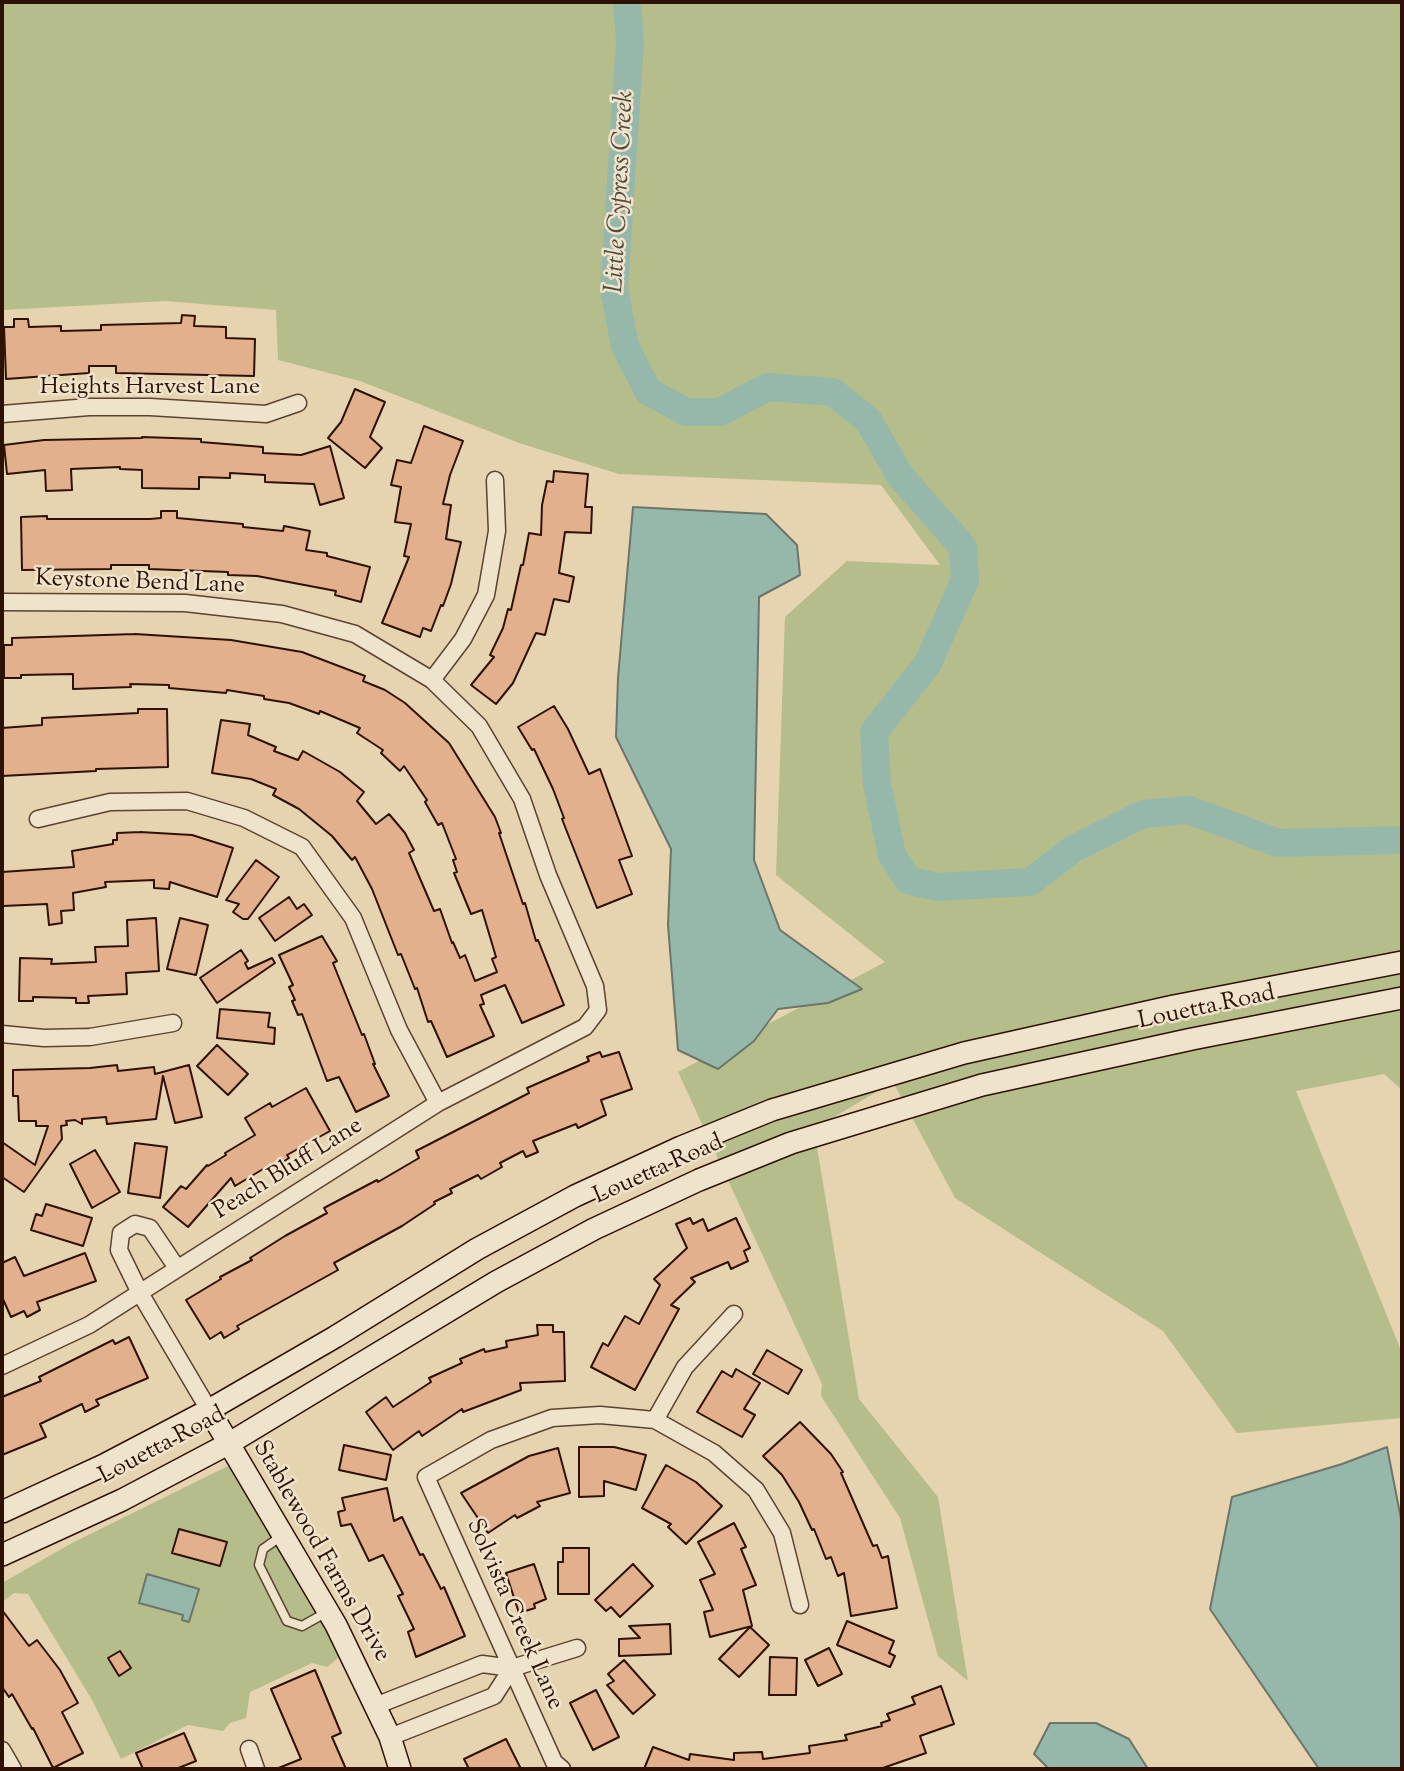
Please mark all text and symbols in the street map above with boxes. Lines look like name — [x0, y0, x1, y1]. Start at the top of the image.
water label: Little Cypress Creek — [601, 90, 643, 294]
street label: Heights Harvest Lane — [40, 375, 260, 403]
street label: Keystone Bend Lane — [35, 566, 245, 602]
street label: Louetta Road — [1136, 980, 1278, 1038]
street label: Peach Bluff Lane — [209, 1113, 369, 1227]
street label: Louetta Road — [590, 1130, 728, 1212]
street label: Louetta Road — [95, 1402, 231, 1492]
street label: Stablewood Farms Drive — [245, 1436, 395, 1668]
street label: Solvista Creek Lane — [458, 1515, 568, 1715]

